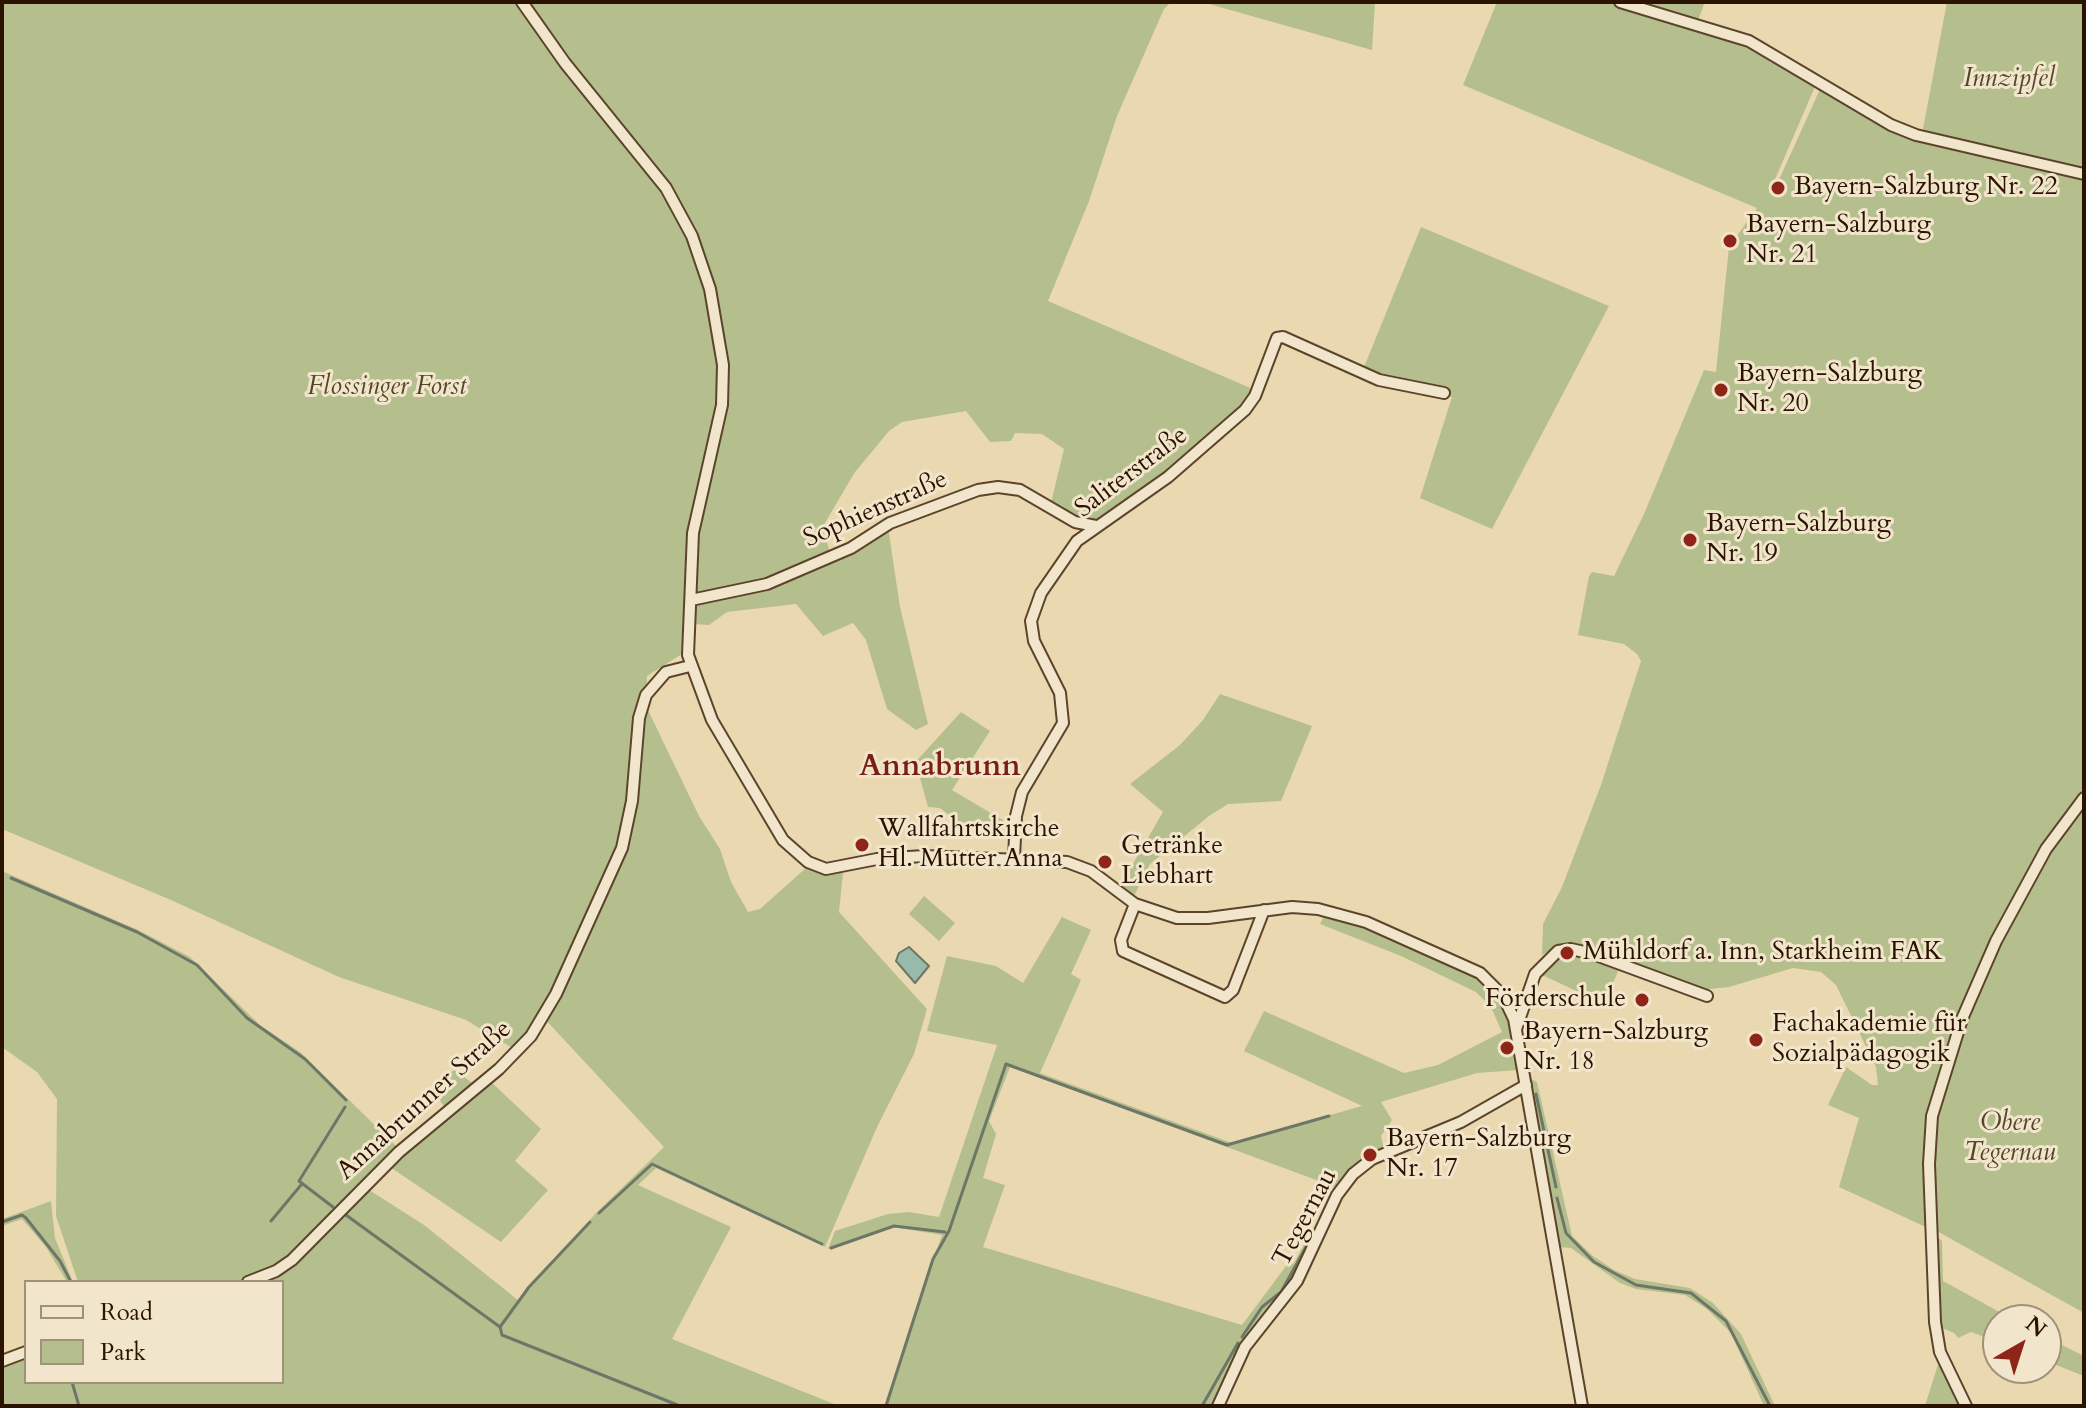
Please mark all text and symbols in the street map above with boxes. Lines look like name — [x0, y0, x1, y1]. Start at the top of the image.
park label: Innzipfel — [1963, 64, 2055, 96]
place label: Bayern-Salzburg Nr. 22 — [1794, 172, 2058, 204]
marker: Bayern-Salzburg Nr. 22 — [1769, 179, 1787, 197]
place label: Bayern-Salzburg Nr. 21 — [1746, 210, 1931, 272]
marker: Bayern-Salzburg Nr. 21 — [1721, 232, 1739, 250]
place label: Bayern-Salzburg Nr. 20 — [1737, 359, 1922, 420]
park label: Flossinger Forst — [308, 372, 466, 404]
marker: Bayern-Salzburg Nr. 20 — [1712, 381, 1730, 399]
street label: Saliterstraße — [1070, 421, 1194, 525]
street label: Sophienstraße — [799, 464, 953, 556]
place label: Bayern-Salzburg Nr. 19 — [1706, 509, 1891, 570]
marker: Bayern-Salzburg Nr. 19 — [1681, 531, 1699, 549]
district label: Annabrunn — [859, 750, 1021, 786]
place label: Wallfahrtskirche Hl. Mutter Anna — [878, 814, 1063, 876]
place label: Getränke Liebhart — [1121, 831, 1223, 892]
marker: Wallfahrtskirche Hl. Mutter Anna — [853, 836, 871, 854]
marker: Getränke Liebhart — [1096, 853, 1114, 871]
place label: Mühldorf a. Inn, Starkheim FAK — [1583, 937, 1943, 969]
marker: Mühldorf a. Inn, Starkheim FAK — [1558, 944, 1576, 962]
place label: Förderschule — [1485, 984, 1626, 1016]
marker: Förderschule — [1633, 991, 1651, 1009]
place label: Fachakademie für Sozialpädagogik — [1772, 1009, 1966, 1070]
street label: Annabrunner Straße — [331, 1014, 519, 1188]
place label: Bayern-Salzburg Nr. 18 — [1523, 1017, 1708, 1078]
marker: Fachakademie für Sozialpädagogik — [1747, 1031, 1765, 1049]
marker: Bayern-Salzburg Nr. 18 — [1498, 1039, 1516, 1057]
park label: Obere Tegernau — [1964, 1108, 2056, 1170]
place label: Bayern-Salzburg Nr. 17 — [1386, 1124, 1571, 1186]
marker: Bayern-Salzburg Nr. 17 — [1361, 1146, 1379, 1164]
street label: Tegernau — [1267, 1163, 1345, 1273]
legend — [24, 1280, 284, 1384]
text: Road — [100, 1296, 153, 1329]
north arrow — [1982, 1304, 2062, 1384]
text: N — [2019, 1309, 2053, 1345]
text: Park — [100, 1336, 146, 1369]

